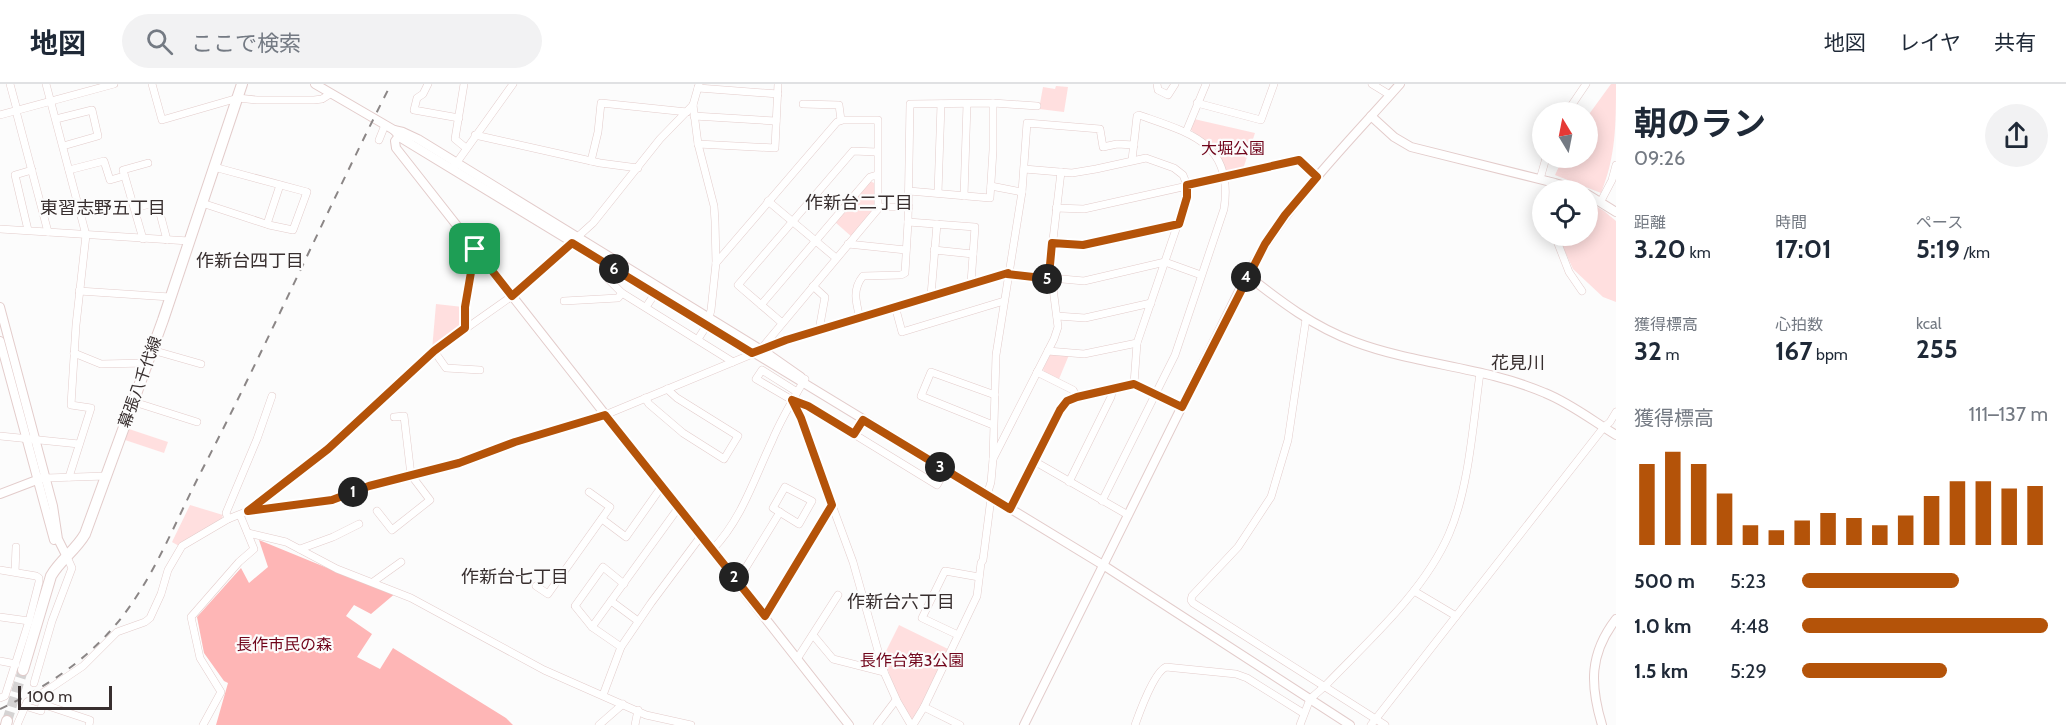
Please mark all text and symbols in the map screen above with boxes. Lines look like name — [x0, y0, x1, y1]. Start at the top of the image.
search box — [122, 14, 542, 68]
icon: search — [143, 25, 176, 58]
text: 地図 — [30, 26, 86, 60]
text: ここで検索 — [191, 30, 301, 57]
text: 地図 — [1824, 30, 1866, 55]
text: レイヤ — [1899, 30, 1961, 55]
text: 共有 — [1994, 30, 2036, 55]
north arrow — [1532, 102, 1598, 168]
map controls — [1532, 102, 1598, 246]
text: 朝のラン — [1634, 103, 1766, 143]
button: share — [1985, 104, 2048, 167]
park label: 大堀公園 — [1201, 139, 1265, 158]
text: 09:26 — [1634, 146, 1685, 170]
button: locate — [1532, 180, 1598, 246]
district label: 作新台二丁目 — [805, 192, 913, 214]
district label: 東習志野五丁目 — [40, 197, 166, 219]
text: 距離 — [1634, 213, 1666, 232]
text: 時間 — [1775, 213, 1807, 232]
text: ペース — [1916, 213, 1963, 232]
pin — [449, 223, 500, 274]
icon: arrive — [458, 232, 491, 265]
text: 3.20 — [1634, 233, 1686, 265]
text: 17:01 — [1775, 233, 1832, 265]
text: 5:19 — [1916, 233, 1960, 265]
text: km — [1686, 243, 1711, 262]
text: /km — [1960, 243, 1990, 262]
district label: 作新台四丁目 — [196, 250, 304, 272]
pin: 6 — [599, 254, 629, 284]
text: 6 — [610, 259, 619, 278]
pin: 4 — [1231, 262, 1261, 292]
pin: 5 — [1032, 264, 1062, 294]
text: 4 — [1241, 267, 1251, 286]
text: 5 — [1043, 269, 1051, 288]
text: kcal — [1916, 314, 1942, 333]
text: 獲得標高 — [1634, 315, 1698, 334]
text: 心拍数 — [1775, 315, 1823, 334]
text: 255 — [1916, 333, 1958, 365]
street label: 幕張八千代線 — [115, 334, 165, 430]
text: 32 — [1634, 335, 1662, 367]
text: 167 — [1775, 335, 1812, 367]
text: m — [1662, 345, 1679, 364]
text: bpm — [1812, 345, 1848, 364]
district label: 花見川 — [1491, 352, 1545, 374]
text: 111–137 m — [1968, 402, 2048, 426]
text: 獲得標高 — [1634, 406, 1714, 430]
pin: 3 — [925, 452, 955, 482]
text: 3 — [936, 457, 944, 476]
pin: 1 — [338, 477, 368, 507]
text: 1 — [350, 482, 356, 501]
pin: 2 — [719, 562, 749, 592]
district label: 作新台七丁目 — [461, 566, 569, 588]
text: 2 — [730, 567, 738, 586]
text: 500 m — [1634, 569, 1695, 593]
text: 5:23 — [1730, 569, 1766, 593]
district label: 作新台六丁目 — [847, 591, 955, 613]
text: 1.0 km — [1634, 614, 1691, 638]
text: 4:48 — [1730, 614, 1769, 638]
park label: 長作市民の森 — [236, 635, 332, 654]
park label: 長作台第3公園 — [860, 651, 964, 670]
text: 1.5 km — [1634, 659, 1688, 683]
text: 5:29 — [1730, 659, 1767, 683]
scale bar — [18, 683, 112, 710]
text: 100 m — [27, 687, 72, 706]

